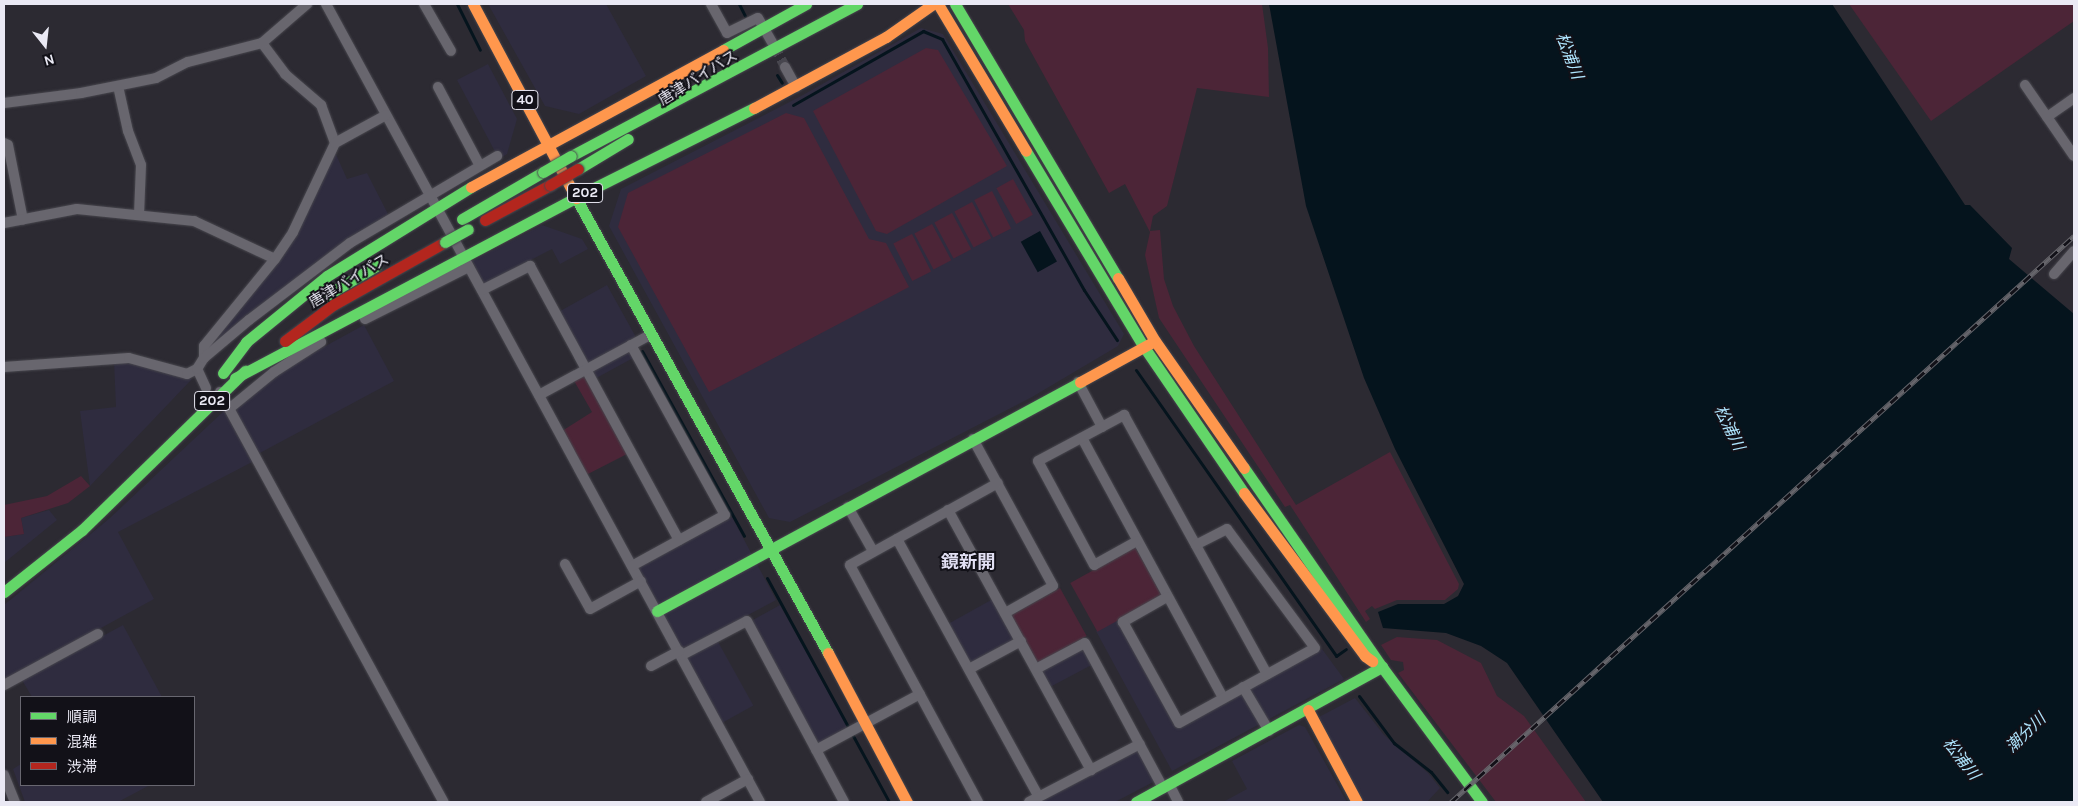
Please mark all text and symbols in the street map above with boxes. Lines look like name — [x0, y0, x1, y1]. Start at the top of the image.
north arrow — [20, 20, 70, 70]
water label: 松浦川 — [1551, 30, 1587, 82]
street label: 唐津バイパス — [655, 47, 741, 109]
text: N — [42, 50, 56, 69]
road number: 40 — [511, 88, 539, 112]
road number: 202 — [566, 182, 604, 204]
street label: 唐津バイパス — [306, 250, 392, 312]
road number: 202 — [193, 390, 231, 412]
water label: 松浦川 — [1710, 402, 1748, 454]
district label: 鏡新開 — [941, 551, 995, 573]
legend — [20, 696, 195, 786]
text: 順調 — [67, 708, 97, 726]
water label: 潮分川 — [2002, 709, 2050, 757]
text: 混雑 — [67, 733, 97, 751]
water label: 松浦川 — [1939, 734, 1983, 784]
text: 渋滞 — [67, 758, 97, 776]

